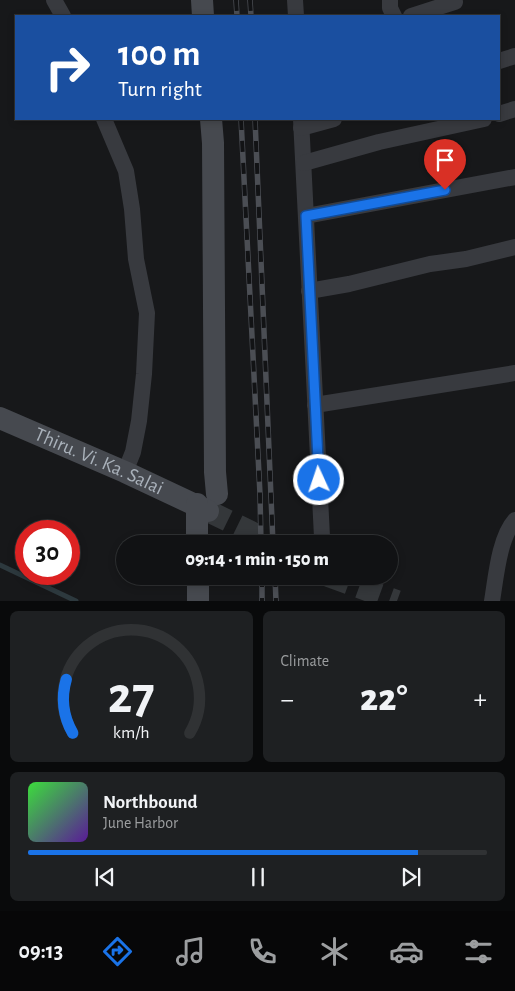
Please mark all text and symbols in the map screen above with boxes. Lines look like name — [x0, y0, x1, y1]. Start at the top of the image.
icon: right — [35, 35, 100, 100]
text: 100 m — [118, 37, 201, 72]
text: Turn right — [118, 78, 202, 100]
pin — [424, 139, 466, 190]
icon: arrive — [431, 146, 459, 174]
street label: Thiru. Vi. Ka. Salai — [32, 424, 167, 499]
position arrow — [292, 453, 344, 505]
speed limit sign: 30 — [15, 520, 80, 585]
text: 09:14 · 1 min · 150 m — [185, 550, 329, 569]
text: Climate — [281, 653, 329, 669]
text: 27 — [108, 670, 155, 722]
text: 22° — [360, 680, 408, 718]
text: − — [281, 686, 294, 714]
text: + — [474, 686, 487, 714]
text: km/h — [113, 724, 150, 742]
text: Northbound — [103, 793, 198, 812]
text: June Harbor — [103, 815, 178, 831]
icon: previous — [91, 863, 119, 891]
icon: pause — [244, 863, 272, 891]
icon: next — [397, 863, 425, 891]
icon: directions — [100, 934, 135, 969]
icon: music — [173, 934, 208, 969]
icon: phone — [245, 934, 280, 969]
icon: climate — [317, 934, 352, 969]
icon: car — [389, 934, 424, 969]
icon: filters — [461, 934, 496, 969]
text: 09:13 — [19, 940, 63, 962]

